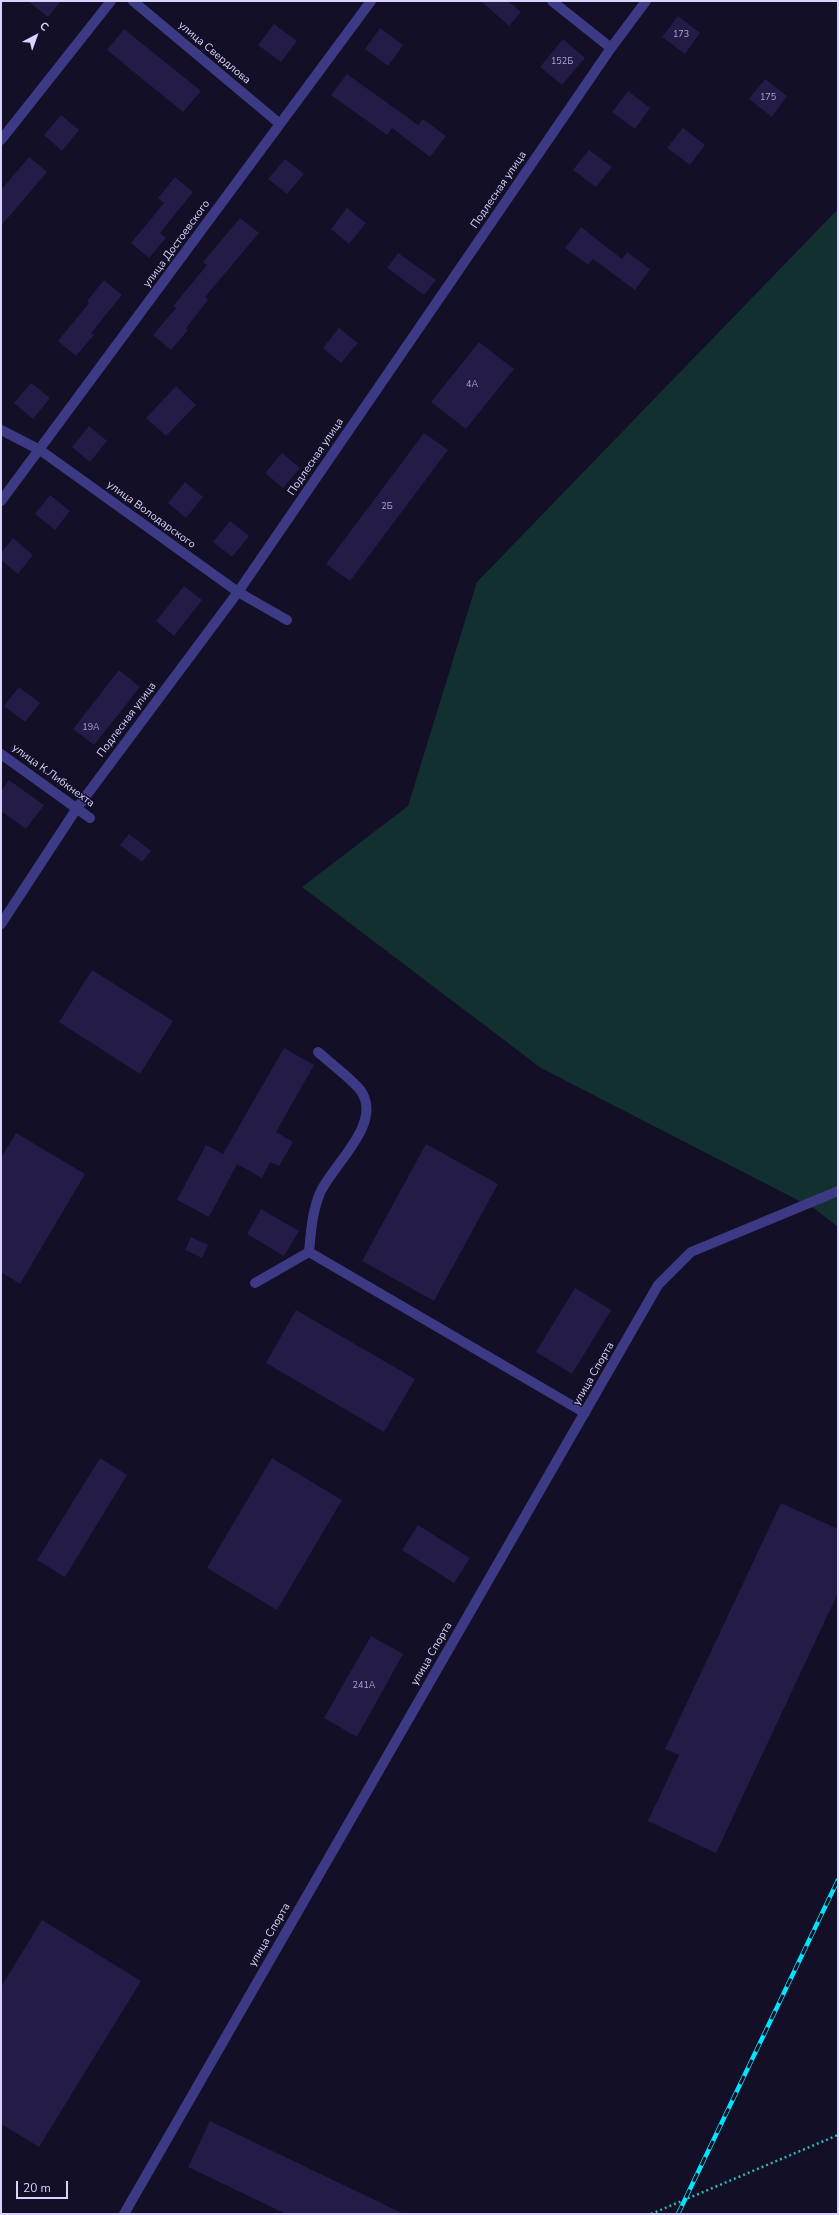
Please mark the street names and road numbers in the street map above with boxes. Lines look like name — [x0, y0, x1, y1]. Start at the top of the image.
street label: улица Свердлова — [175, 19, 253, 87]
street label: Подлесная улица — [468, 149, 530, 231]
street label: улица Достоевского — [141, 198, 213, 290]
street label: Подлесная улица — [285, 416, 347, 498]
street label: улица Володарского — [104, 478, 198, 552]
street label: Подлесная улица — [95, 680, 159, 760]
street label: улица К.Либкнехта — [9, 742, 97, 810]
street label: улица Спорта — [571, 1340, 617, 1408]
street label: улица Спорта — [409, 1620, 455, 1688]
street label: улица Спорта — [247, 1901, 293, 1969]

